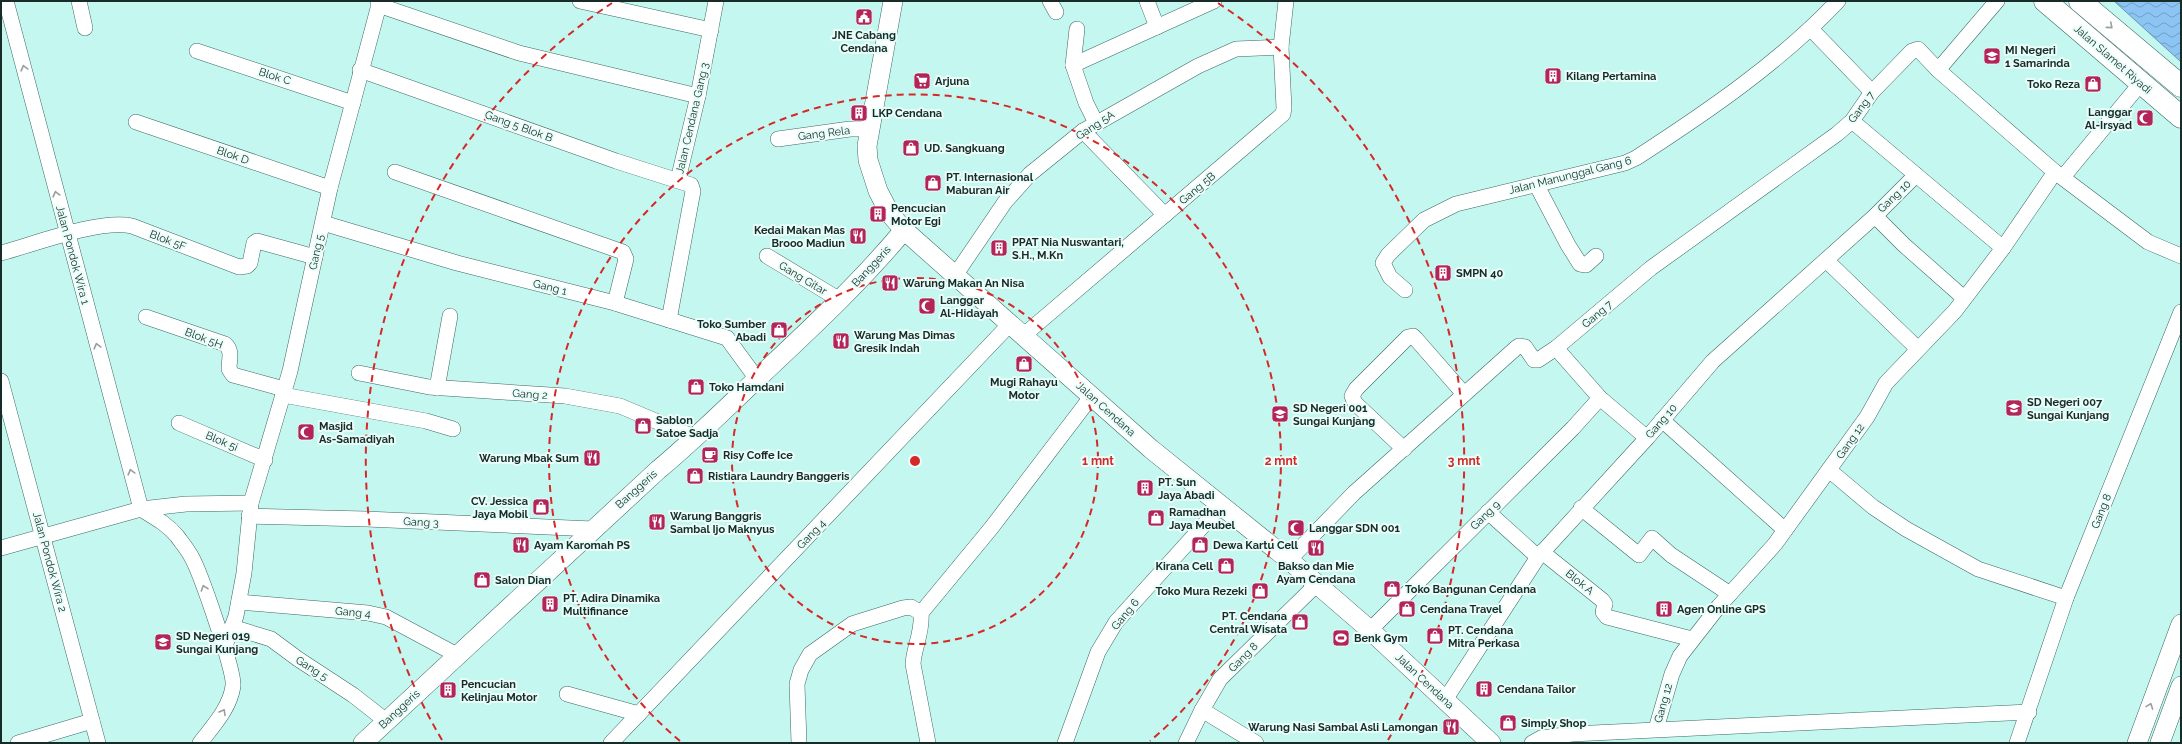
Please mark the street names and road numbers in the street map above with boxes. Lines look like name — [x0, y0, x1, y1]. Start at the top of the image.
street label: Jalan Slamet Riyadi — [2071, 22, 2154, 97]
street label: Jalan Cendana Gang 3 — [673, 61, 712, 175]
street label: Blok C — [257, 65, 293, 88]
street label: Gang 7 — [1845, 89, 1877, 126]
street label: Gang 5 Blok B — [483, 108, 555, 145]
street label: Gang 5A — [1074, 108, 1117, 143]
street label: Gang Rela — [797, 124, 851, 143]
street label: Blok D — [215, 144, 251, 167]
street label: Jalan Manunggal Gang 6 — [1507, 154, 1633, 197]
street label: Gang 5B — [1177, 170, 1218, 207]
street label: Gang 10 — [1875, 177, 1914, 215]
street label: Jalan Pondok Wira 1 — [53, 204, 92, 306]
street label: Blok 5F — [148, 228, 188, 254]
street label: Gang 5 — [306, 233, 327, 271]
street label: Banggeris — [849, 243, 894, 290]
street label: Gang Gitar — [776, 259, 829, 298]
street label: Gang 1 — [532, 277, 569, 298]
street label: Gang 7 — [1579, 298, 1615, 331]
street label: Blok 5H — [183, 325, 225, 352]
street label: Jalan Cendana — [1073, 379, 1138, 439]
street label: Gang 2 — [512, 387, 548, 402]
street label: Gang 10 — [1643, 401, 1680, 441]
street label: Gang 12 — [1834, 421, 1867, 462]
street label: Blok 5i — [204, 429, 240, 454]
street label: Banggeris — [613, 467, 660, 511]
street label: Gang 8 — [2089, 492, 2114, 531]
street label: Gang 9 — [1468, 498, 1503, 533]
street label: Jalan Pondok Wira 2 — [30, 511, 69, 614]
street label: Gang 3 — [403, 515, 439, 530]
street label: Gang 4 — [794, 517, 829, 552]
street label: Blok A — [1563, 567, 1597, 598]
street label: Gang 6 — [1109, 596, 1142, 633]
street label: Gang 4 — [335, 604, 371, 621]
street label: Gang 8 — [1226, 640, 1261, 675]
street label: Jalan Cendana — [1393, 651, 1457, 712]
street label: Gang 5 — [293, 653, 330, 683]
street label: Gang 12 — [1652, 682, 1675, 724]
street label: Banggeris — [376, 687, 423, 732]

